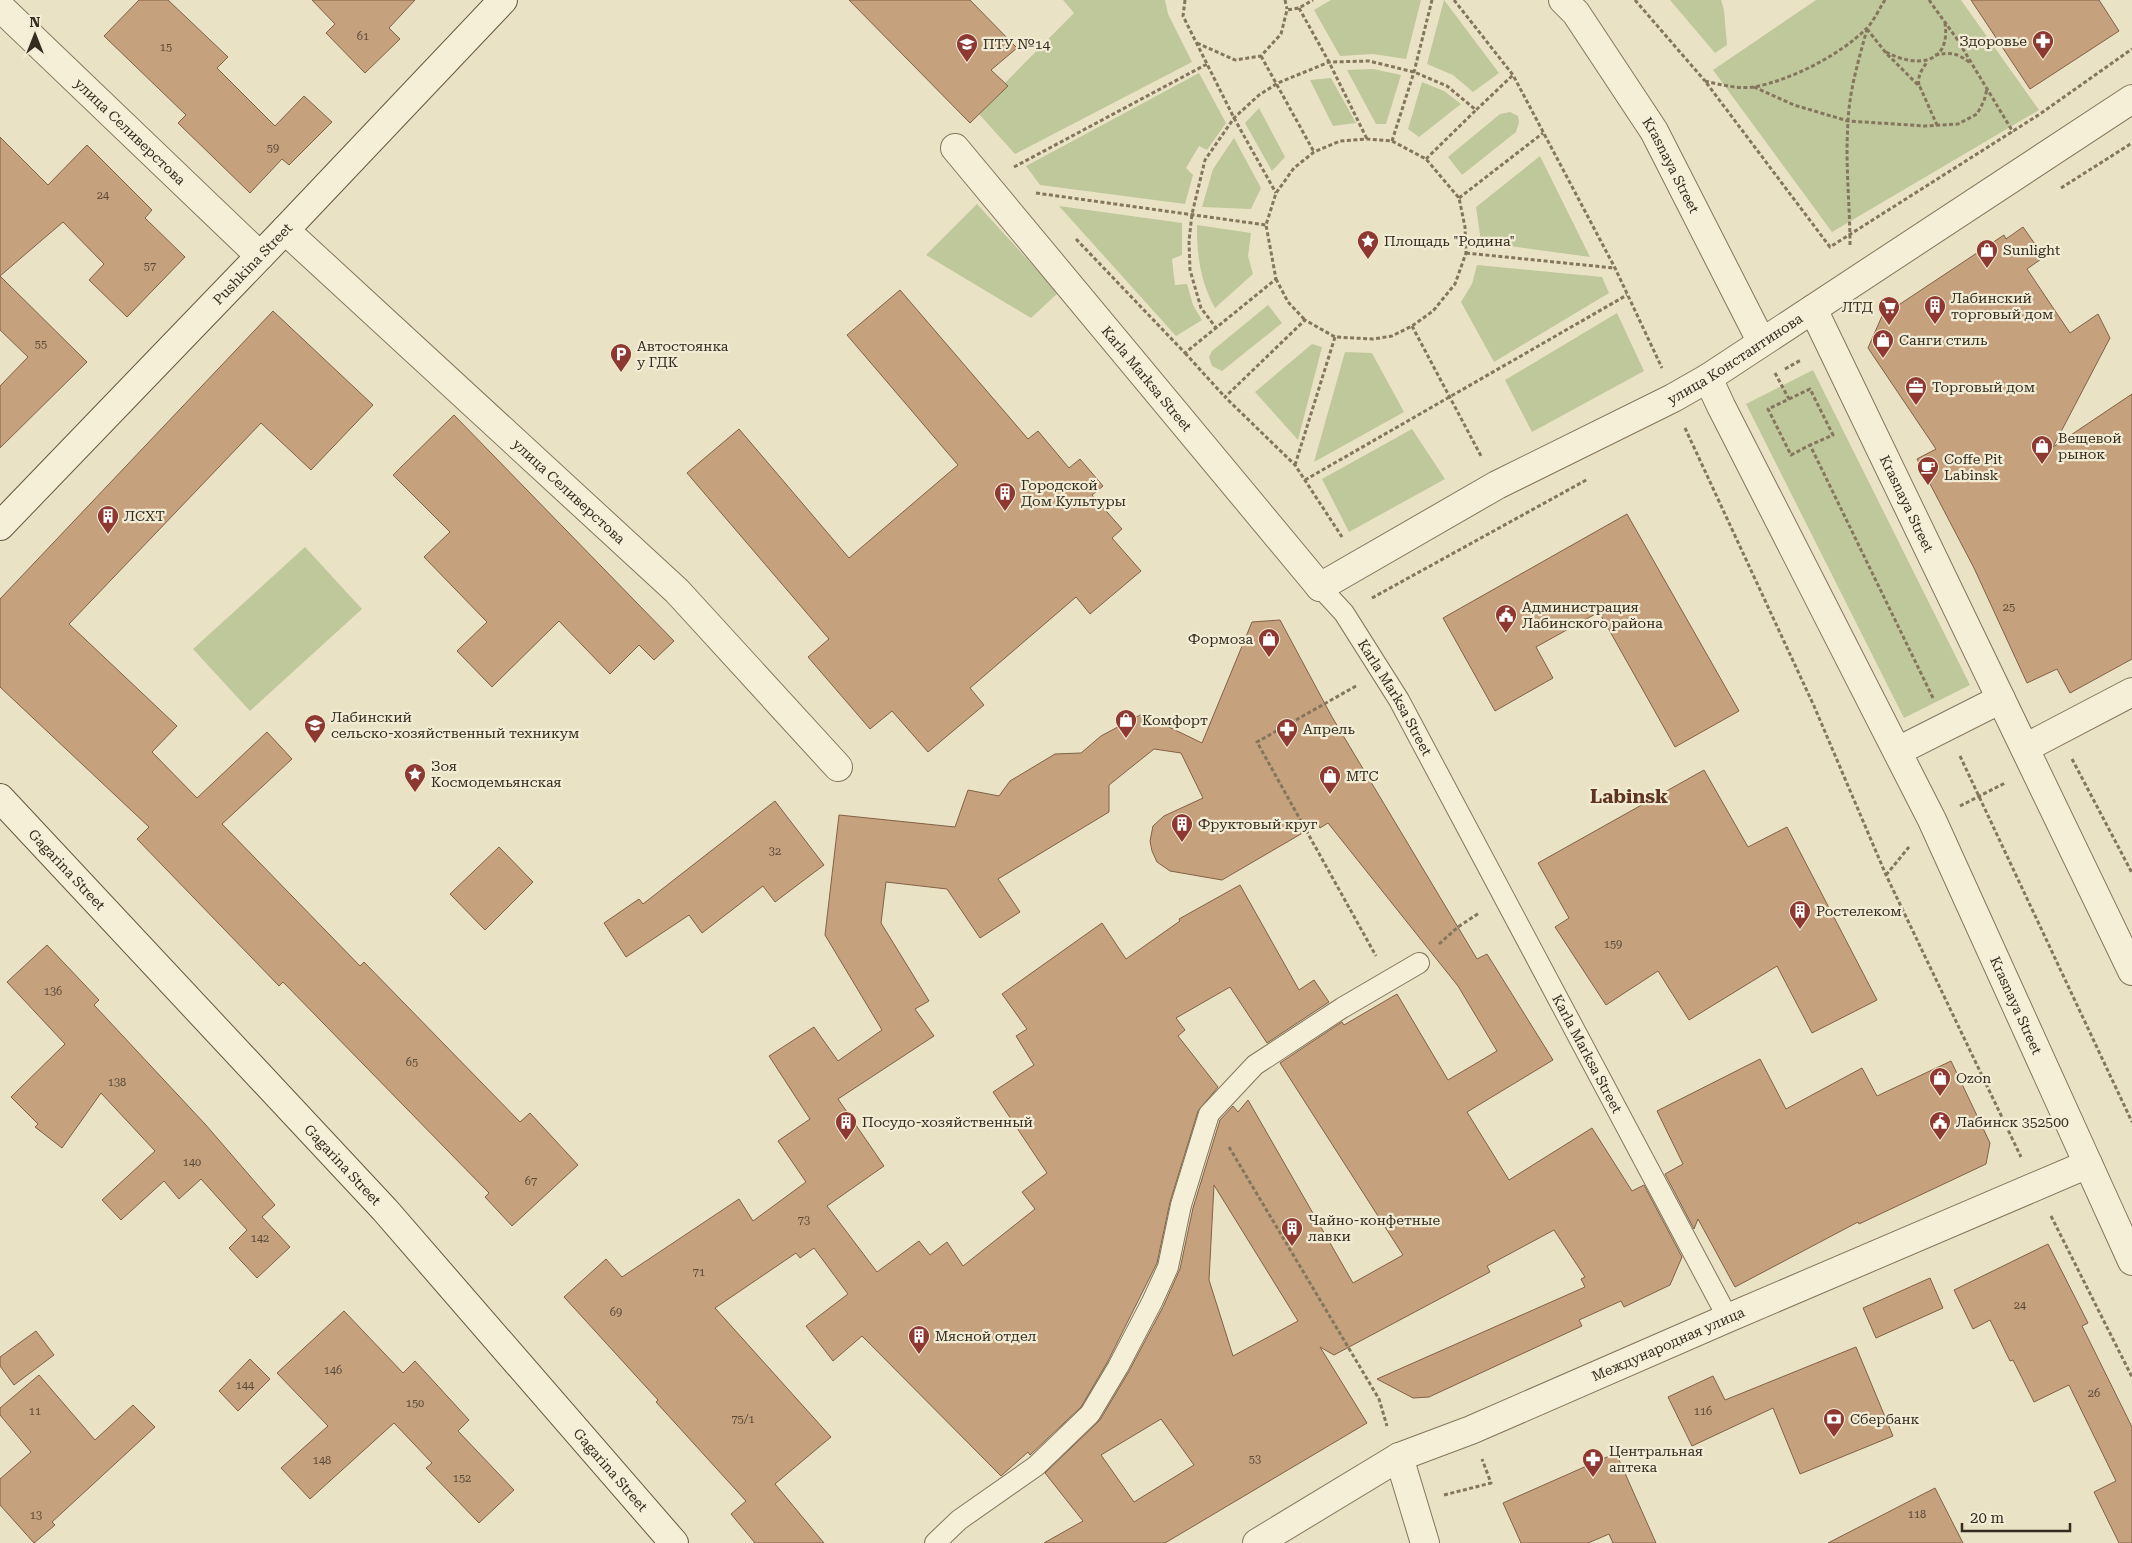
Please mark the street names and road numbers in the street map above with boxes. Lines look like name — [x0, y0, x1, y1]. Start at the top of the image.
street label: улица Селиверстова — [71, 75, 189, 188]
street label: Krasnaya Street — [1639, 114, 1702, 216]
street label: Pushkina Street — [210, 220, 295, 308]
street label: улица Константинова — [1665, 310, 1806, 407]
street label: Karla Marksa Street — [1098, 323, 1195, 435]
street label: улица Селиверстова — [509, 436, 629, 547]
street label: Krasnaya Street — [1877, 453, 1937, 555]
street label: Karla Marksa Street — [1355, 636, 1435, 758]
street label: Gagarina Street — [25, 826, 108, 913]
street label: Krasnaya Street — [1987, 954, 2045, 1057]
street label: Karla Marksa Street — [1549, 992, 1625, 1116]
street label: Gagarina Street — [301, 1121, 384, 1208]
street label: Международная улица — [1589, 1304, 1747, 1384]
street label: Gagarina Street — [570, 1425, 651, 1515]

